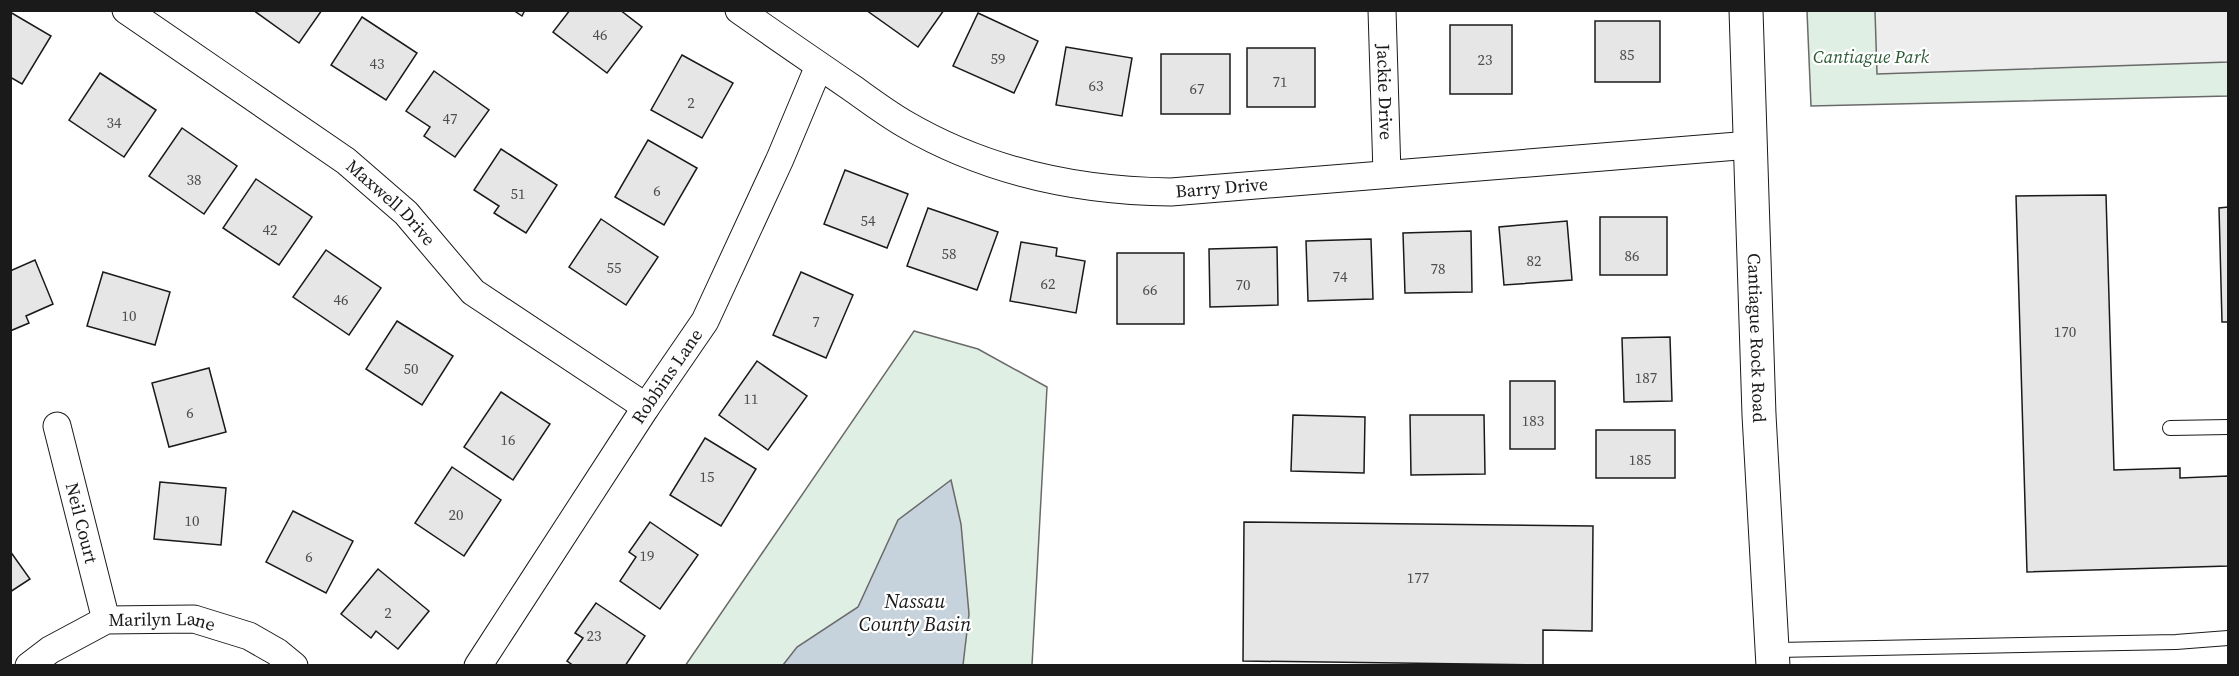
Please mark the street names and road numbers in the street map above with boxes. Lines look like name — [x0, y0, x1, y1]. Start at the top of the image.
street label: Jackie Drive — [1371, 43, 1399, 140]
street label: Maxwell Drive — [341, 153, 441, 251]
street label: Barry Drive — [1174, 171, 1269, 204]
street label: Cantiague Rock Road — [1742, 253, 1772, 423]
street label: Robbins Lane — [625, 324, 708, 428]
street label: Neil Court — [60, 480, 104, 566]
street label: Marilyn Lane — [108, 606, 219, 637]

